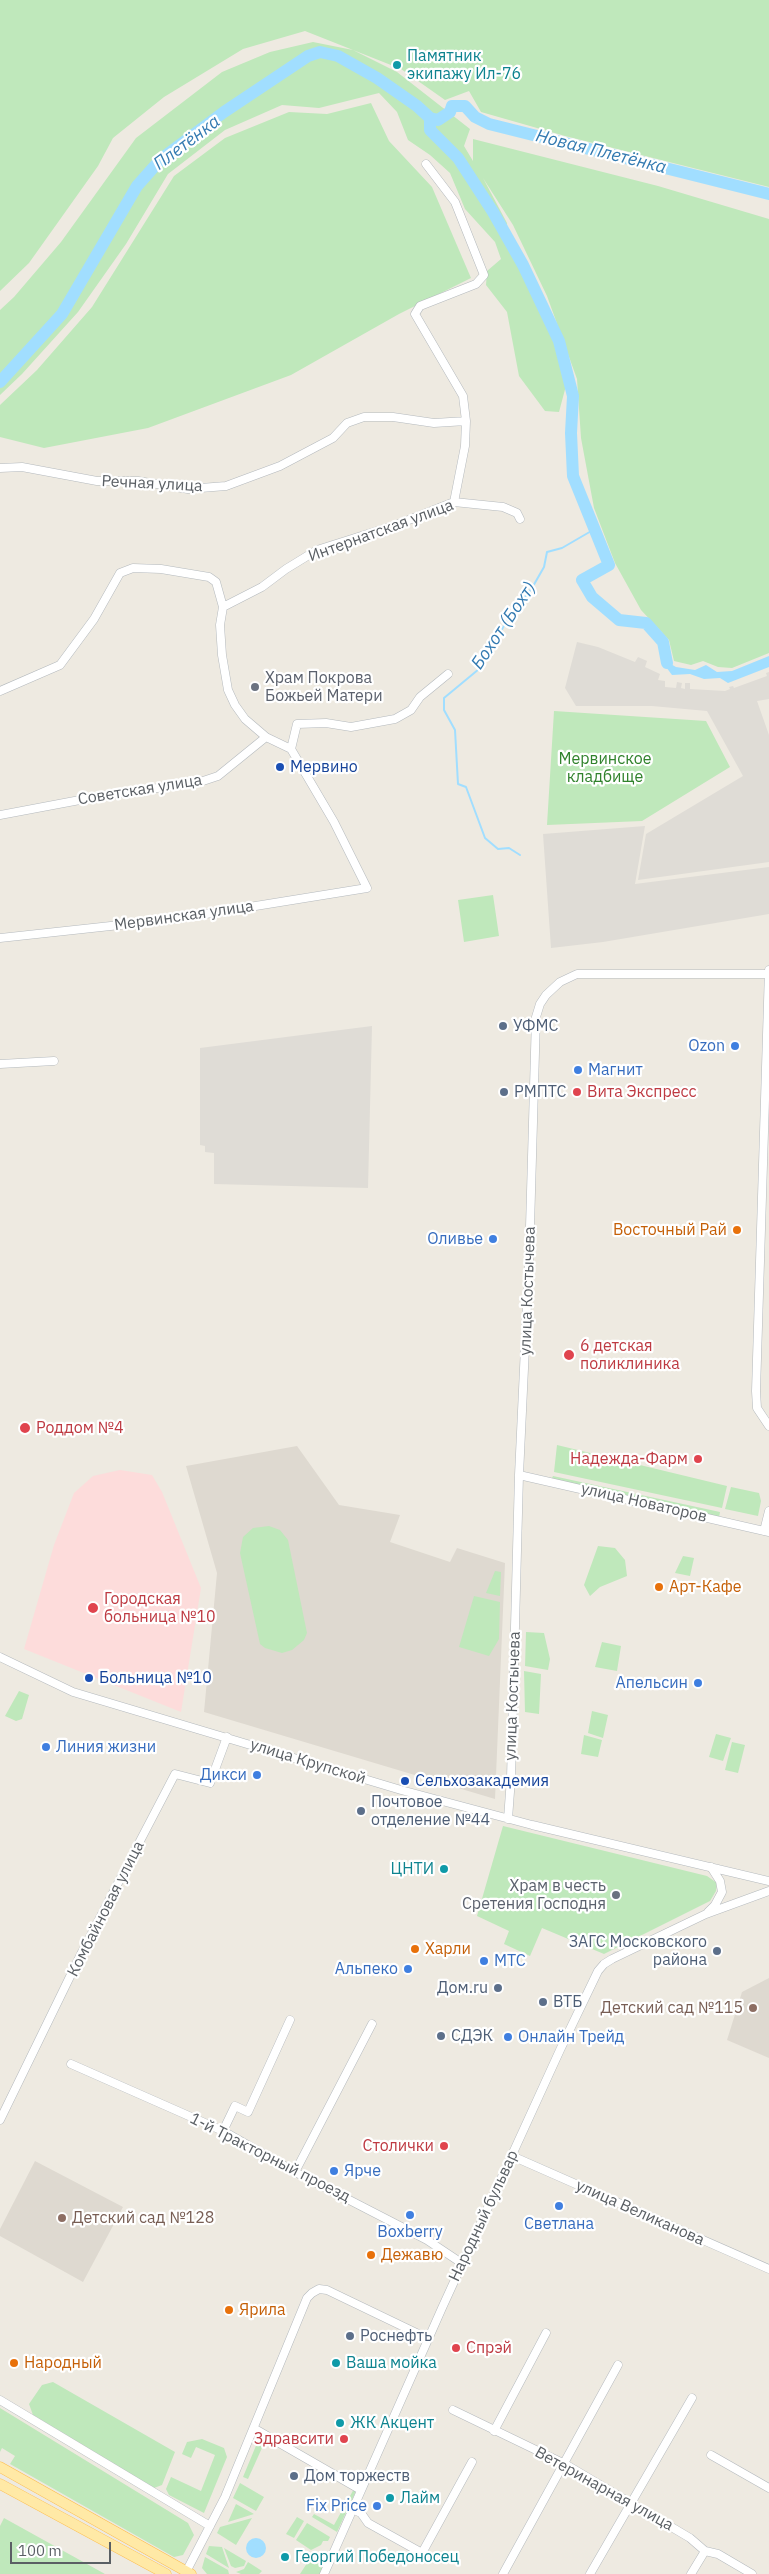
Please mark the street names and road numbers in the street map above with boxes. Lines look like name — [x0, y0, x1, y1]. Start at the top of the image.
street label: Речная улица — [101, 472, 203, 496]
street label: Интернатская улица — [306, 496, 456, 566]
street label: Советская улица — [76, 771, 204, 809]
street label: Мервинская улица — [113, 897, 255, 935]
street label: улица Костычева — [516, 1226, 540, 1356]
street label: улица Новаторов — [579, 1479, 709, 1527]
street label: улица Костычева — [501, 1631, 525, 1761]
street label: улица Крупской — [248, 1735, 368, 1789]
street label: Комбайновая улица — [63, 1838, 149, 1980]
street label: 1-й Тракторный проезд — [186, 2109, 354, 2207]
street label: Народный бульвар — [445, 2147, 523, 2285]
street label: улица Великанова — [573, 2176, 707, 2250]
street label: Ветеринарная улица — [531, 2443, 677, 2535]

